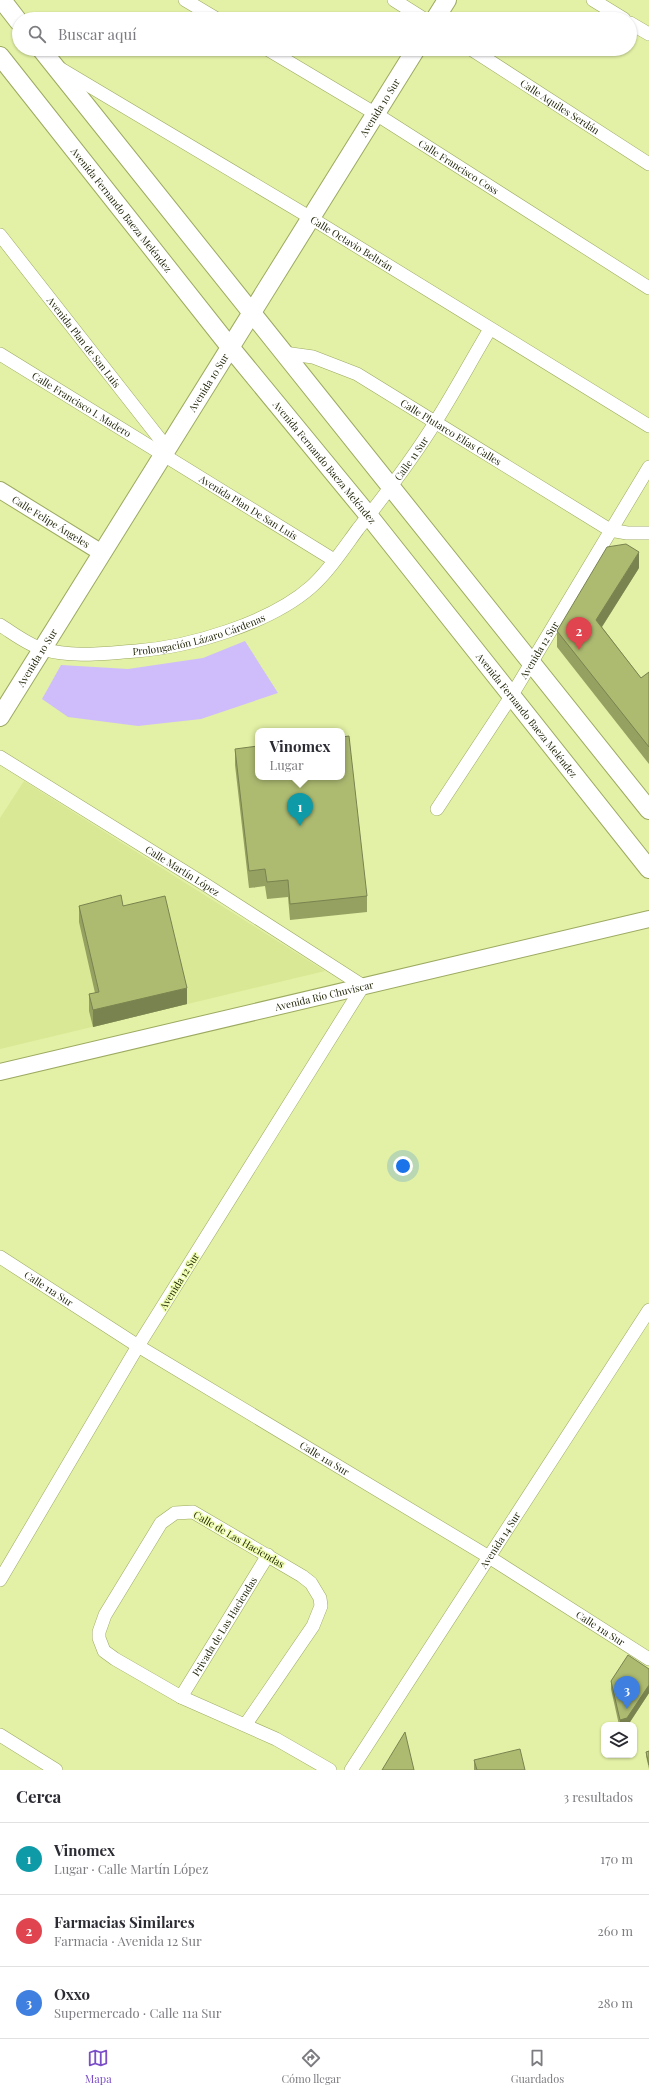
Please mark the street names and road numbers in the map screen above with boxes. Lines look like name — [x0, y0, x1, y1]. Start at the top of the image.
street label: Avenida 10 Sur — [356, 75, 403, 140]
street label: Calle Aquiles Serdán — [518, 76, 602, 137]
street label: Calle Francisco Coss — [416, 136, 502, 198]
street label: Avenida Fernando Baeza Meléndez — [67, 144, 175, 275]
street label: Calle Octavio Beltrán — [308, 212, 396, 274]
street label: Avenida Plan de San Luis — [43, 293, 124, 390]
street label: Avenida 10 Sur — [184, 350, 232, 415]
street label: Calle Francisco I. Madero — [29, 369, 134, 441]
street label: Calle Plutarco Elías Calles — [398, 396, 504, 468]
street label: Avenida Fernando Baeza Meléndez — [269, 397, 380, 527]
street label: Calle 11 Sur — [391, 433, 432, 483]
street label: Avenida Plan De San Luis — [196, 471, 300, 543]
street label: Calle Felipe Ángeles — [9, 492, 93, 551]
street label: Prolongación Lázaro Cárdenas — [132, 610, 267, 658]
street label: Avenida 12 Sur — [516, 618, 562, 682]
street label: Avenida 10 Sur — [13, 625, 61, 690]
street label: Avenida Fernando Baeza Meléndez — [473, 649, 581, 781]
street label: Calle Martín López — [143, 842, 223, 899]
street label: Avenida Río Chuviscar — [272, 977, 375, 1014]
street label: Avenida 12 Sur — [155, 1249, 202, 1313]
street label: Calle 11a Sur — [22, 1268, 76, 1310]
street label: Calle 11a Sur — [297, 1438, 353, 1479]
street label: Calle de Las Haciendas — [191, 1507, 287, 1571]
street label: Avenida 14 Sur — [476, 1508, 524, 1572]
street label: Privada de Las Haciendas — [189, 1574, 260, 1679]
street label: Calle 11a Sur — [573, 1607, 628, 1649]

